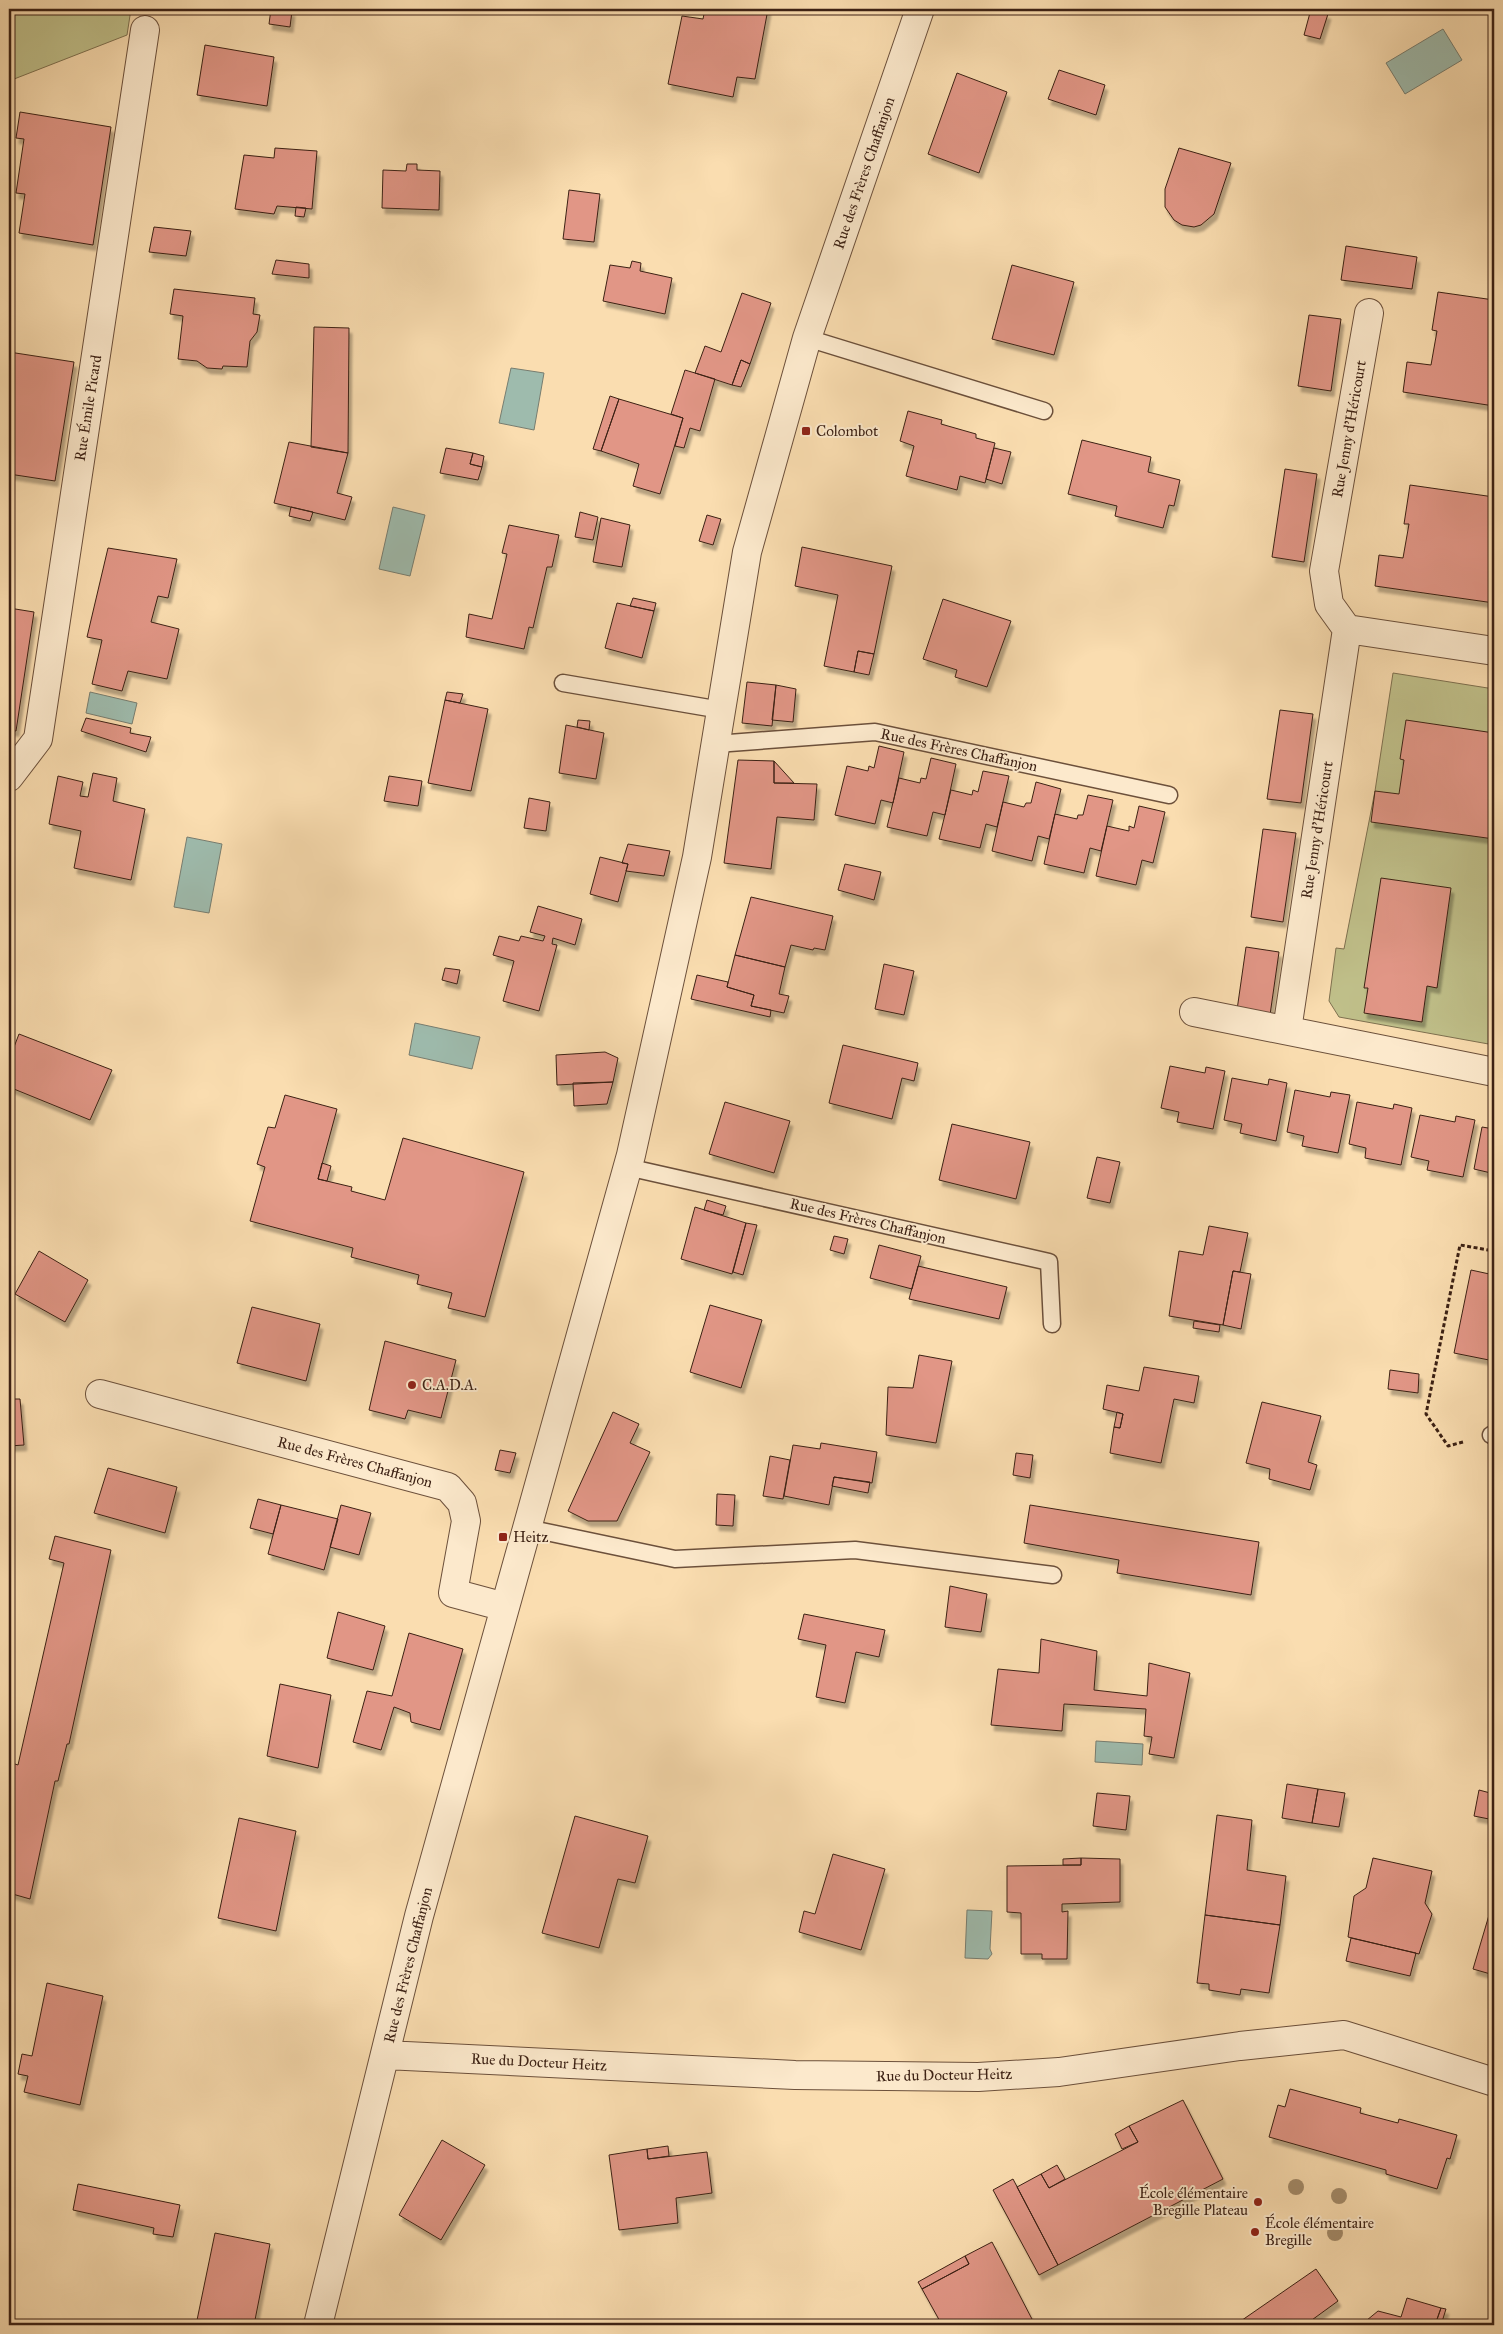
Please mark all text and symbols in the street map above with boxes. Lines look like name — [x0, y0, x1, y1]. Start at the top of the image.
street label: Rue des Frères Chaffanjon — [829, 95, 899, 251]
street label: Rue Émile Picard — [70, 353, 105, 462]
street label: Rue Jenny d'Héricourt — [1328, 358, 1371, 499]
place label: Colombot — [816, 422, 879, 440]
marker: Colombot — [800, 425, 812, 437]
street label: Rue des Frères Chaffanjon — [879, 725, 1039, 775]
street label: Rue Jenny d'Héricourt — [1297, 759, 1338, 900]
street label: Rue des Frères Chaffanjon — [788, 1194, 948, 1248]
place label: C.A.D.A. — [422, 1376, 477, 1394]
marker: C.A.D.A. — [406, 1379, 418, 1391]
street label: Rue des Frères Chaffanjon — [275, 1433, 435, 1491]
place label: Heitz — [513, 1528, 548, 1546]
marker: Heitz — [497, 1531, 509, 1543]
street label: Rue des Frères Chaffanjon — [380, 1885, 436, 2045]
street label: Rue du Docteur Heitz — [470, 2049, 608, 2075]
street label: Rue du Docteur Heitz — [876, 2065, 1012, 2085]
place label: École élémentaire Bregille Plateau — [1139, 2183, 1248, 2219]
marker: École élémentaire Bregille Plateau — [1252, 2196, 1264, 2208]
place label: École élémentaire Bregille — [1265, 2213, 1374, 2249]
marker: École élémentaire Bregille — [1249, 2226, 1261, 2238]

